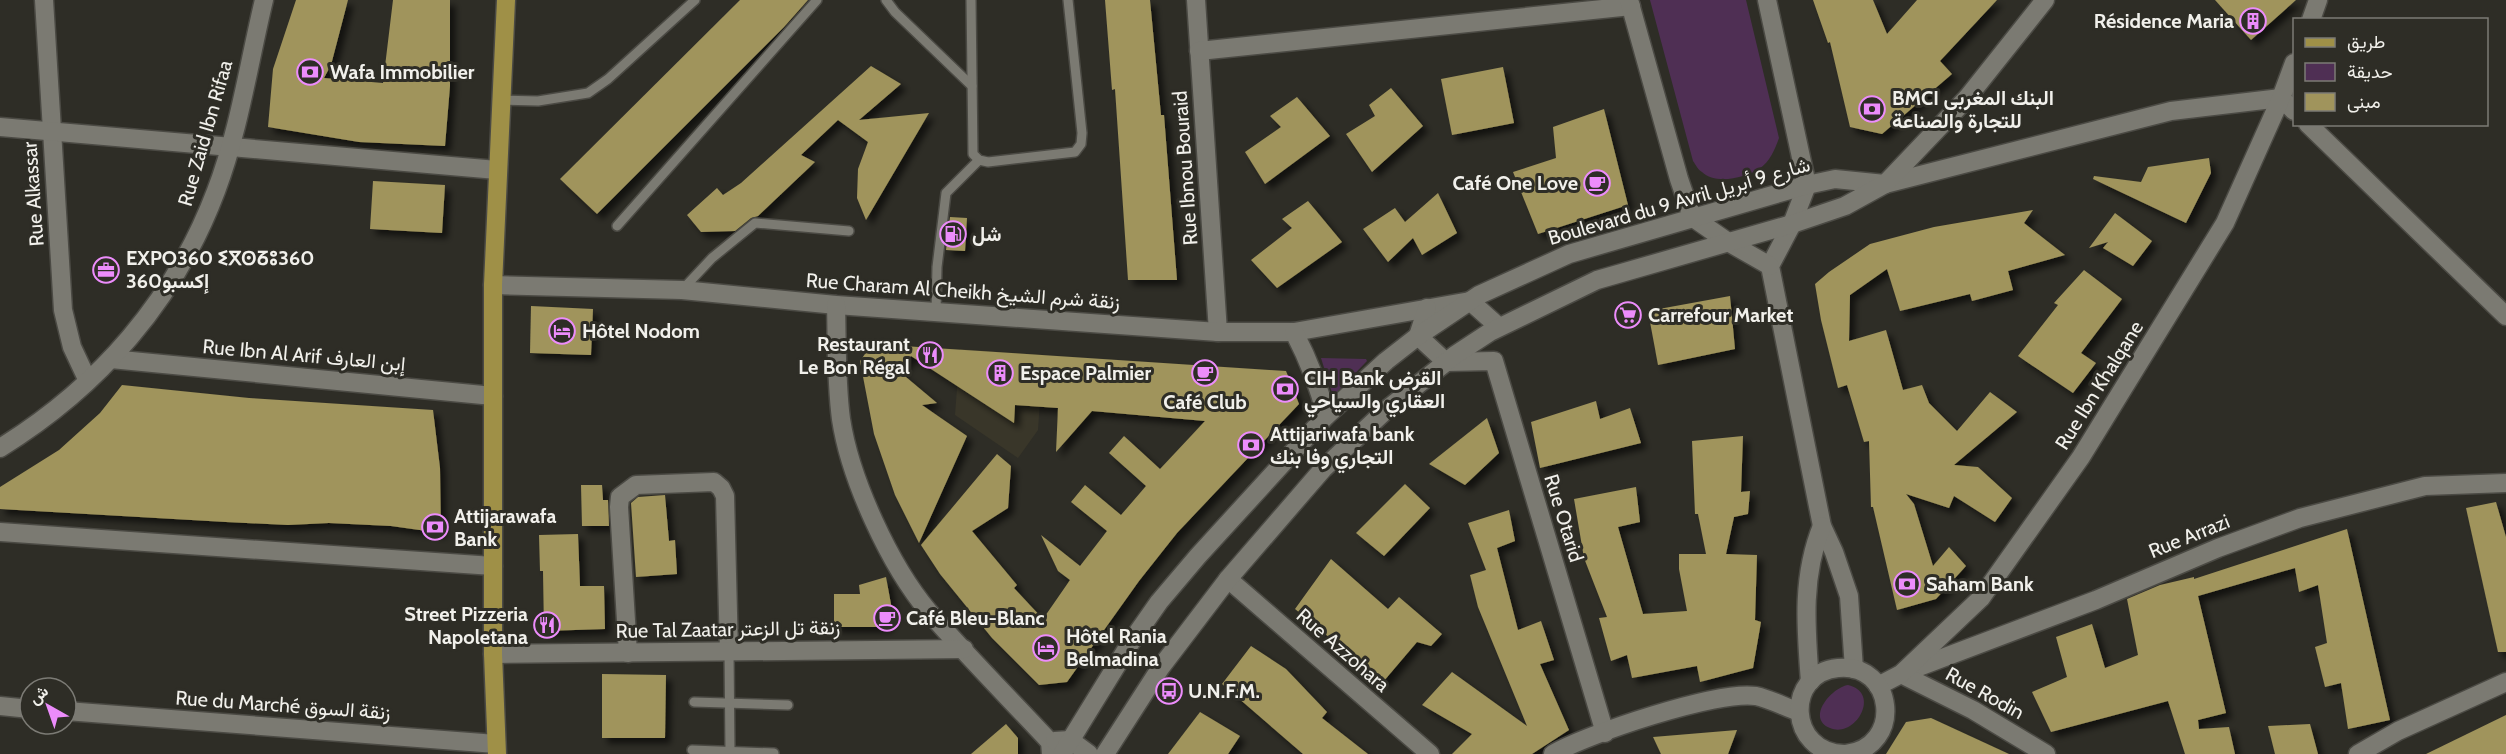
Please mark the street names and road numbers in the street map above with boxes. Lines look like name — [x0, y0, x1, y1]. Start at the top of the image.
street label: Rue Zaid Ibn Rifaa — [173, 57, 237, 209]
street label: Rue Ibnou Bouraid — [1168, 90, 1202, 246]
street label: Rue Alkassar — [17, 140, 49, 247]
street label: Boulevard du 9 Avril شارع 9 أبريل — [1545, 152, 1813, 252]
street label: Rue Charam Al Cheikh زنقة شرم الشيخ — [805, 268, 1121, 316]
street label: Rue Ibn Khalqane — [2050, 316, 2148, 454]
street label: Rue Ibn Al Arif إبن العارف — [202, 334, 407, 377]
street label: Rue Otarid — [1539, 471, 1589, 565]
street label: Rue Arrazi — [2145, 509, 2233, 563]
street label: Rue Azzohara — [1292, 603, 1395, 697]
street label: Rue Tal Zaatar زنقة تل الزعتر — [615, 615, 841, 644]
street label: Rue Rodin — [1941, 662, 2029, 724]
street label: Rue du Marché زنقة السوق — [175, 686, 391, 725]

